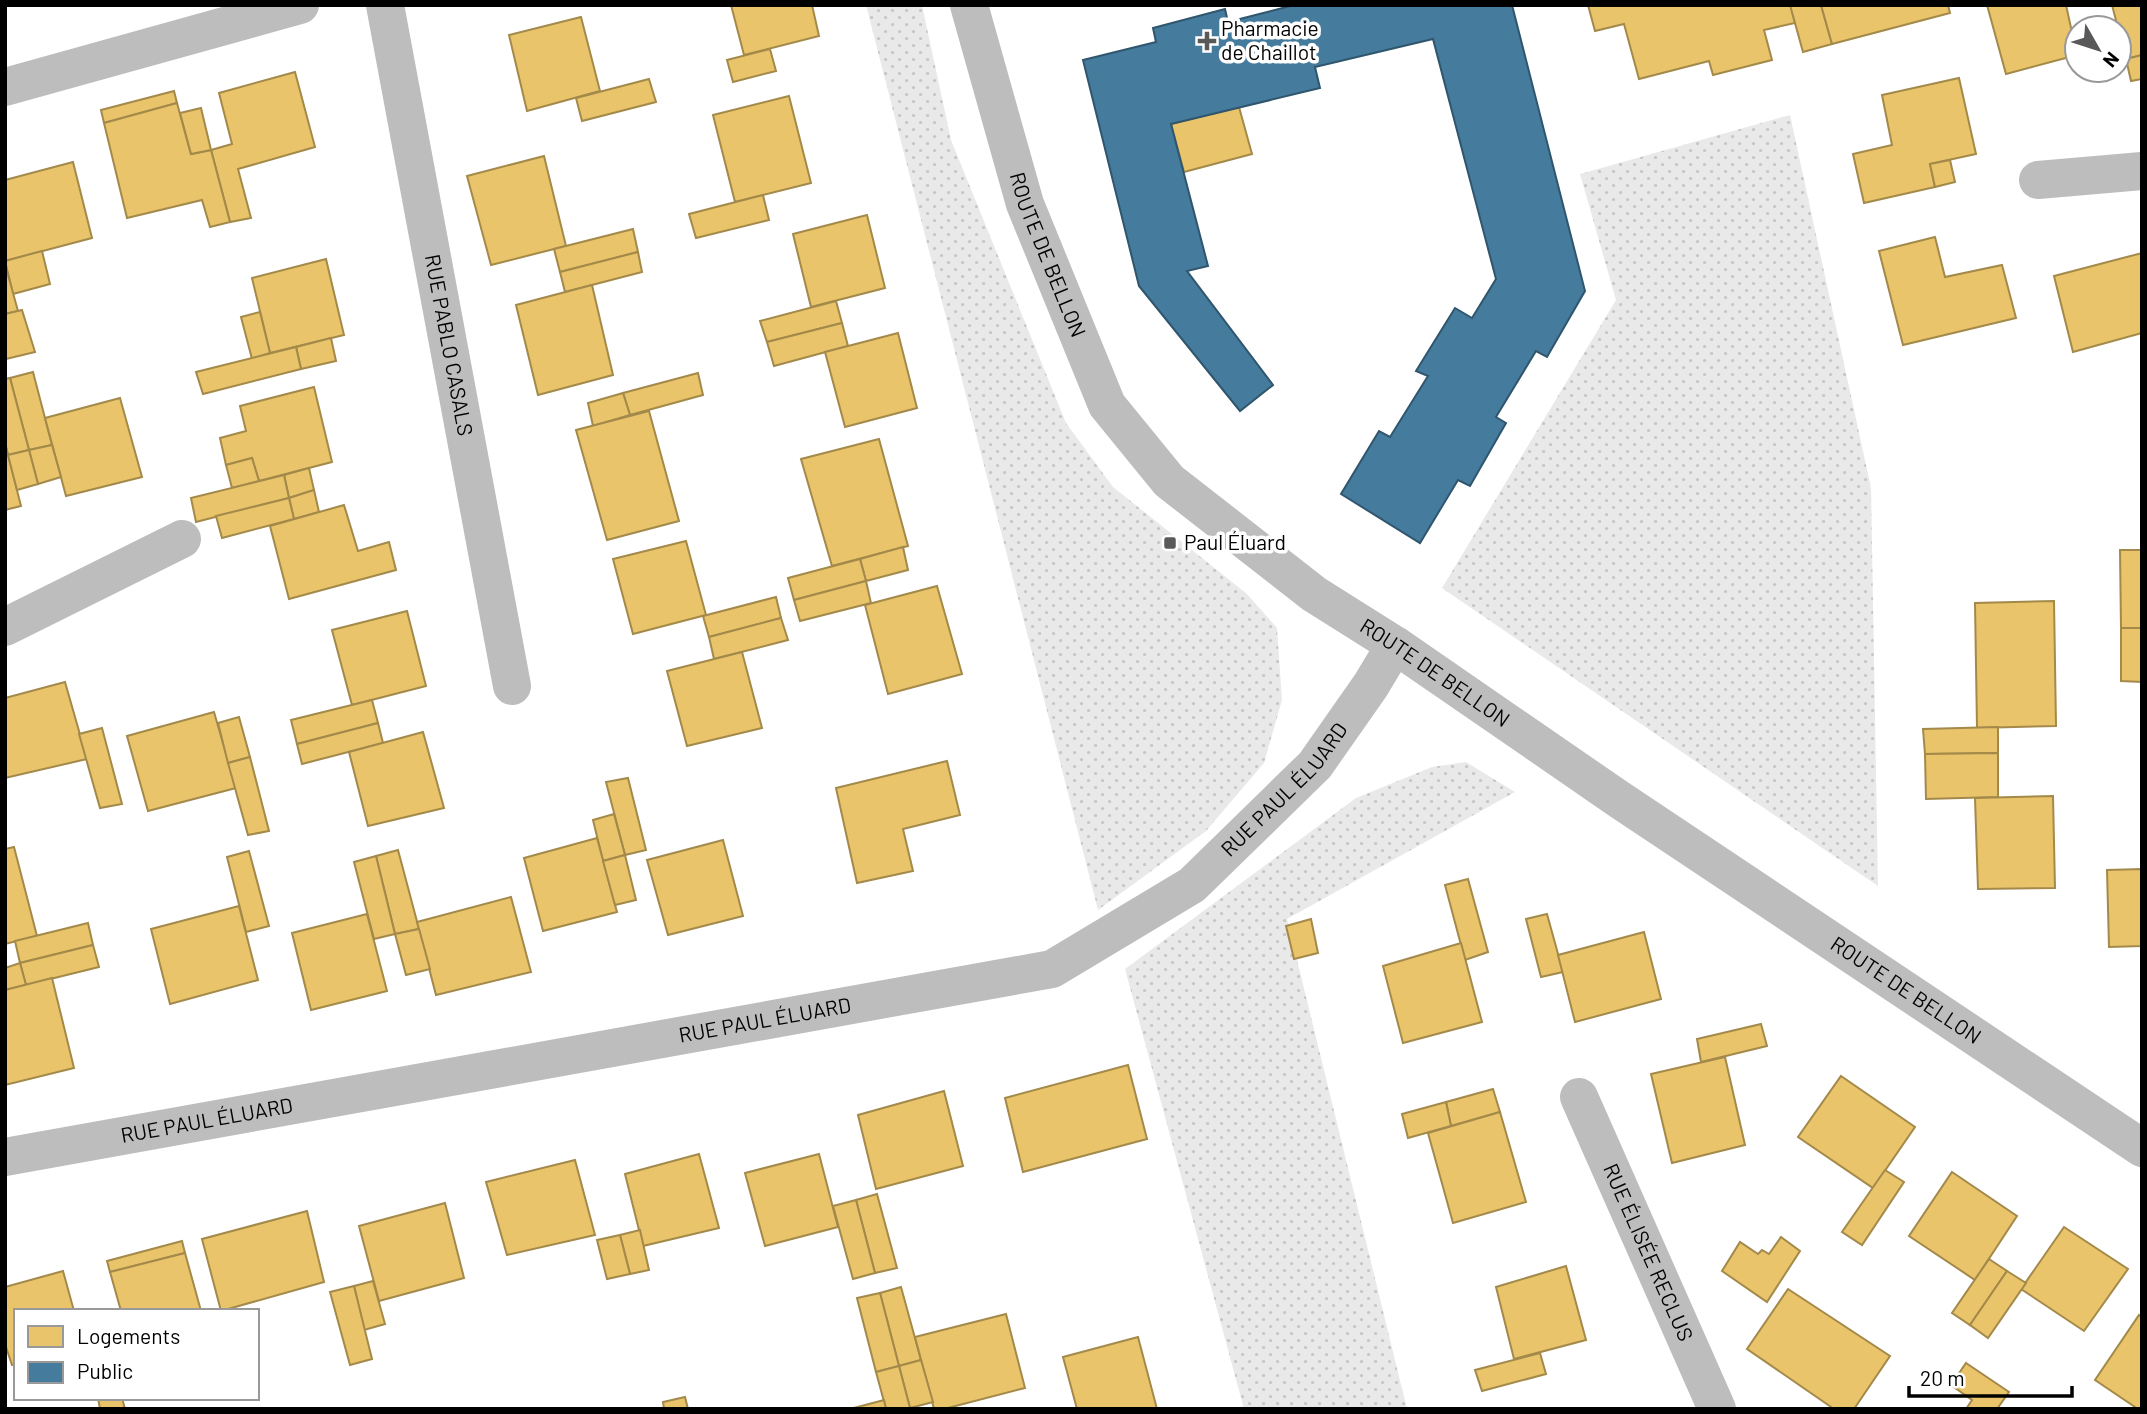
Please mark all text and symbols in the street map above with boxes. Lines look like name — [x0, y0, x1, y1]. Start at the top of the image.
north arrow — [2063, 14, 2133, 84]
place label: Pharmacie de Chaillot — [1221, 15, 1319, 64]
marker: Pharmacie de Chaillot — [1199, 33, 1215, 49]
text: N — [2099, 48, 2125, 72]
street label: ROUTE DE BELLON — [1006, 169, 1092, 340]
street label: RUE PABLO CASALS — [421, 252, 479, 438]
place label: Paul Éluard — [1184, 529, 1286, 554]
marker: Paul Éluard — [1162, 535, 1178, 551]
street label: ROUTE DE BELLON — [1356, 612, 1515, 731]
street label: RUE PAUL ÉLUARD — [1215, 717, 1352, 861]
street label: ROUTE DE BELLON — [1827, 930, 1986, 1048]
street label: RUE PAUL ÉLUARD — [677, 991, 853, 1047]
street label: RUE PAUL ÉLUARD — [118, 1092, 295, 1147]
street label: RUE ÉLISÉE RECLUS — [1599, 1159, 1699, 1345]
legend — [14, 1309, 259, 1400]
text: Logements — [77, 1323, 180, 1348]
scale bar — [1909, 1354, 2072, 1398]
text: Public — [77, 1358, 133, 1383]
text: 20 m — [1920, 1365, 1965, 1390]

